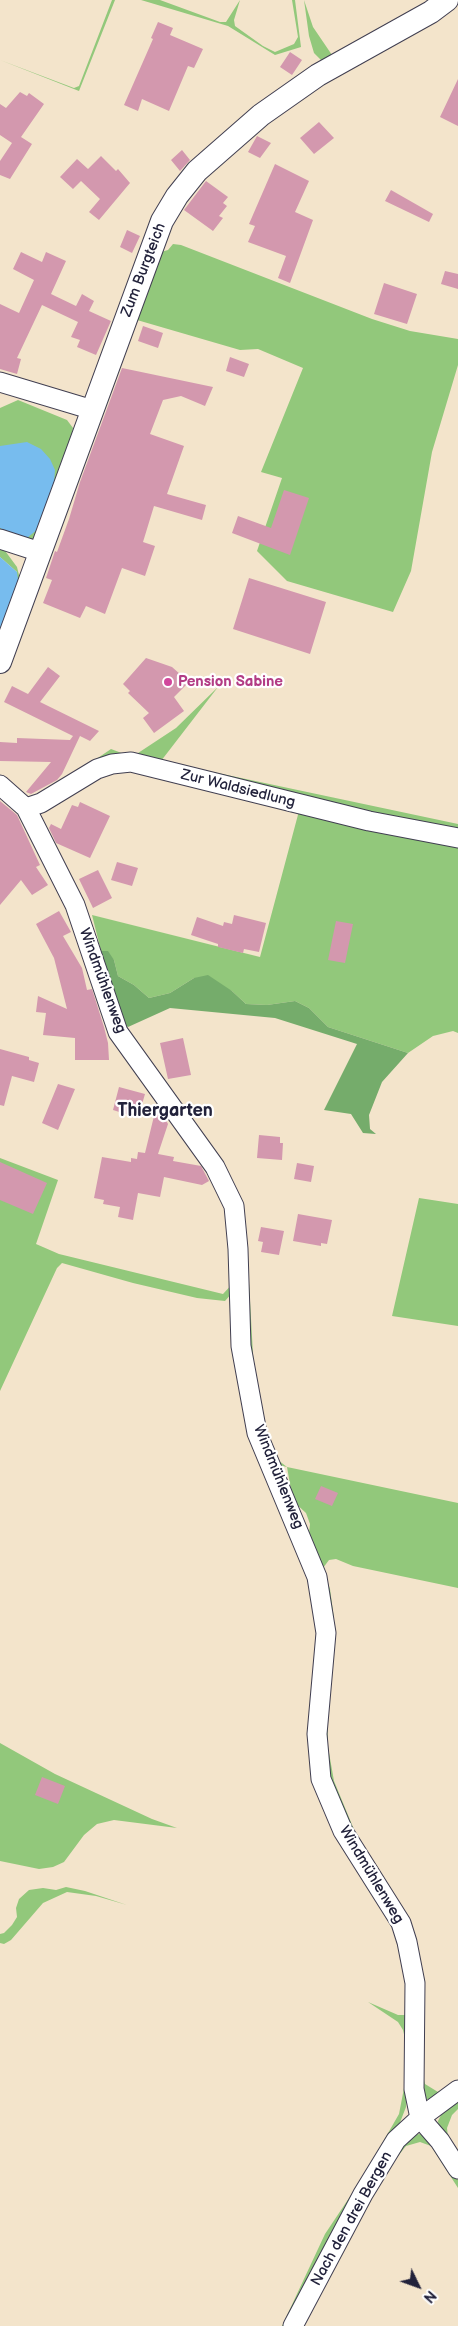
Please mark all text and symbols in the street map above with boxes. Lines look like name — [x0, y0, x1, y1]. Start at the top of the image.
street label: Zum Burgteich — [118, 221, 170, 319]
place label: Pension Sabine — [178, 673, 283, 691]
marker: Pension Sabine — [162, 676, 174, 688]
street label: Zur Waldsiedlung — [179, 766, 297, 812]
street label: Windmühlenweg — [75, 926, 129, 1036]
district label: Thiergarten — [117, 1100, 213, 1122]
street label: Windmühlenweg — [249, 1422, 307, 1532]
street label: Windmühlenweg — [335, 1823, 407, 1927]
street label: Nach den drei Bergen — [308, 2149, 396, 2289]
north arrow — [393, 2261, 443, 2311]
text: N — [420, 2287, 439, 2306]

